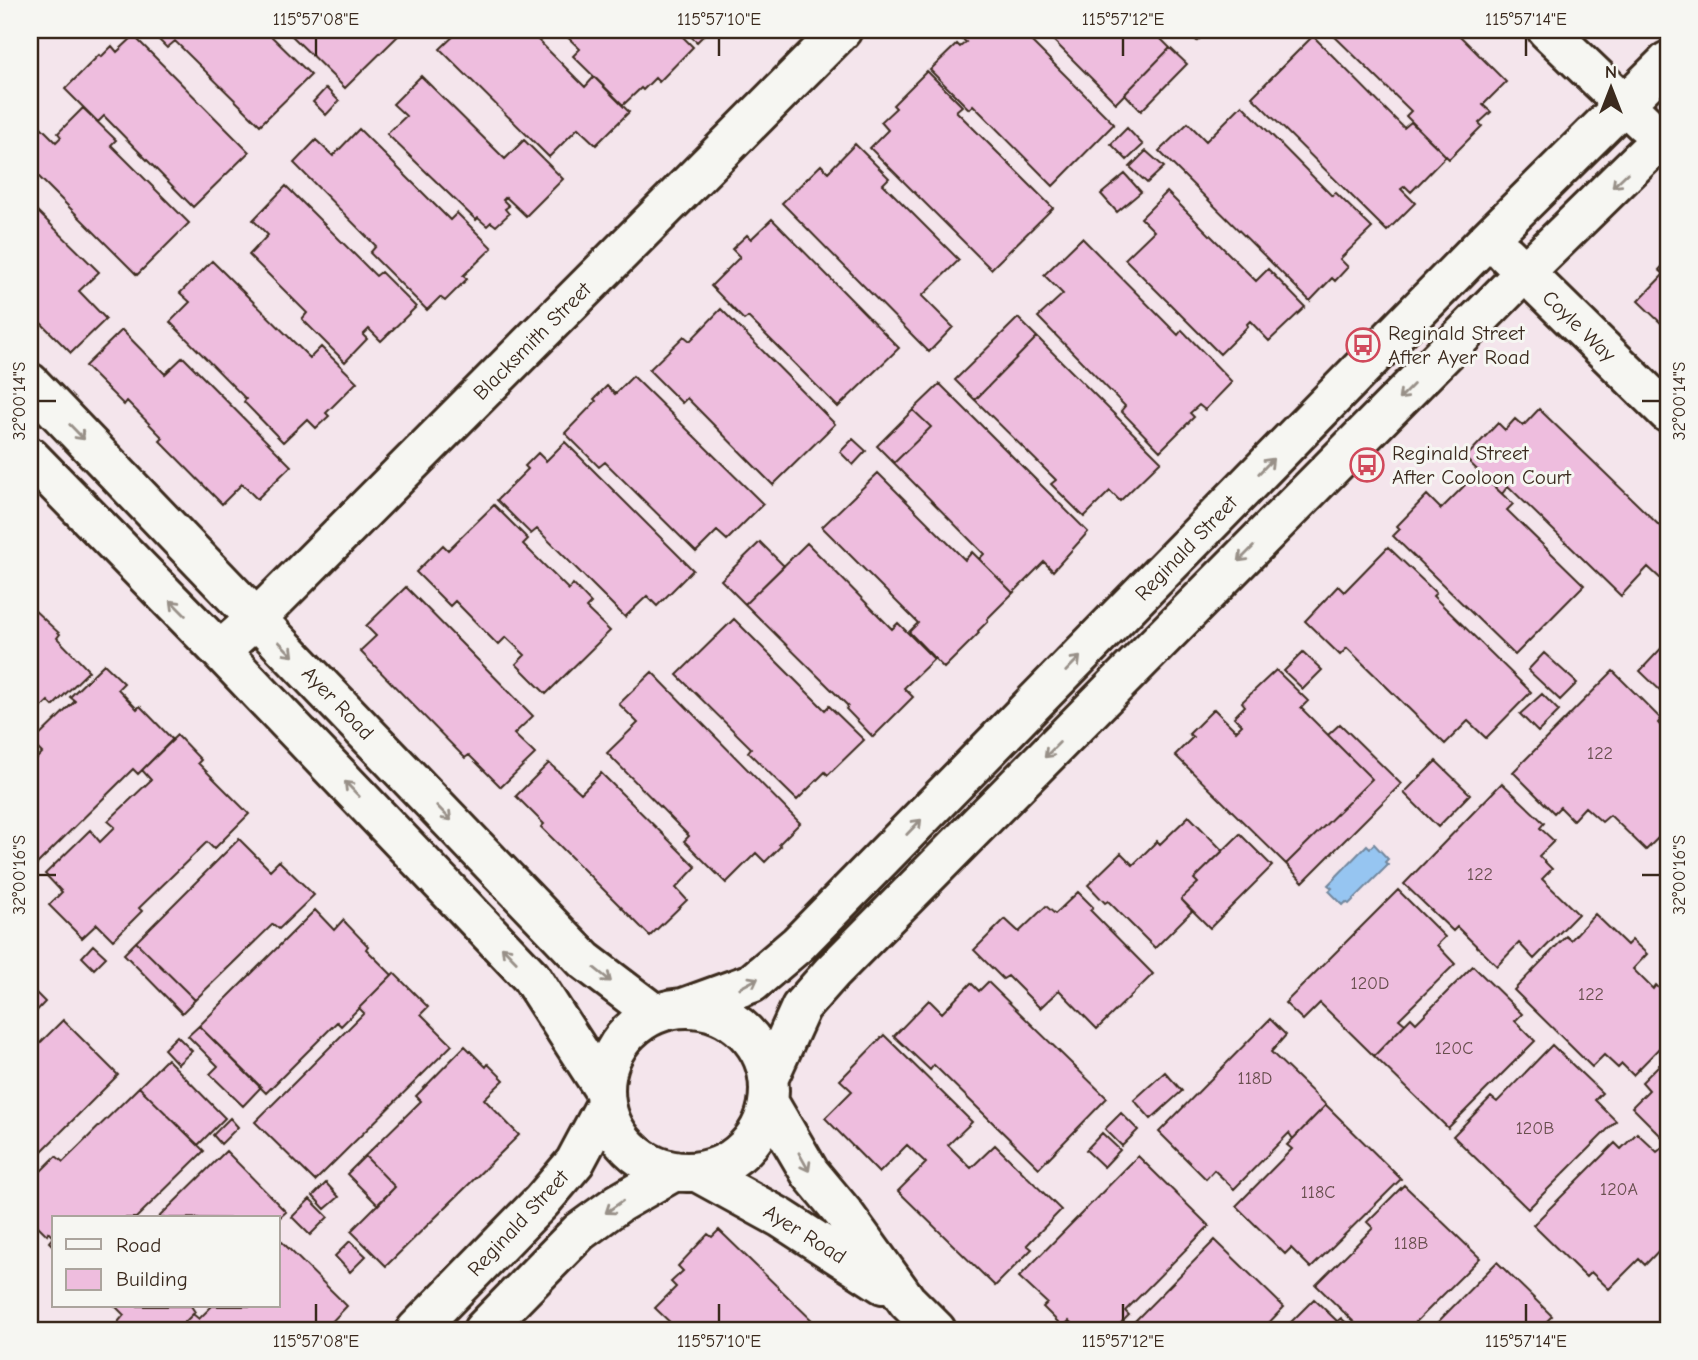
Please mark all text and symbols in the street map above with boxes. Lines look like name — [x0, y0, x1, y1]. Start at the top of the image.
text: 115°57'08"E — [273, 9, 359, 30]
text: 115°57'10"E — [677, 9, 761, 30]
text: 115°57'12"E — [1082, 9, 1164, 30]
text: 115°57'14"E — [1485, 9, 1567, 30]
north arrow — [1576, 52, 1646, 122]
text: N — [1605, 61, 1617, 83]
one-way arrow — [1611, 171, 1628, 188]
street label: Blacksmith Street — [468, 276, 597, 405]
street label: Coyle Way — [1537, 285, 1621, 367]
place label: Reginald Street After Ayer Road — [1388, 321, 1530, 369]
bus stop icon: Reginald Street After Ayer Road — [1344, 326, 1382, 364]
text: 32°00'14"S — [9, 361, 30, 441]
text: 32°00'14"S — [1669, 361, 1690, 441]
one-way arrow — [1398, 383, 1415, 400]
one-way arrow — [69, 423, 86, 440]
place label: Reginald Street After Cooloon Court — [1392, 441, 1572, 489]
bus stop icon: Reginald Street After Cooloon Court — [1348, 446, 1386, 484]
one-way arrow — [1258, 458, 1275, 475]
street label: Reginald Street — [1130, 490, 1243, 605]
one-way arrow — [1238, 545, 1255, 562]
one-way arrow — [169, 599, 186, 616]
one-way arrow — [278, 640, 295, 657]
one-way arrow — [1064, 656, 1081, 673]
street label: Ayer Road — [297, 661, 379, 745]
one-way arrow — [1043, 741, 1060, 758]
house number: 122 — [1587, 743, 1613, 764]
one-way arrow — [344, 781, 361, 798]
one-way arrow — [435, 804, 452, 821]
one-way arrow — [905, 818, 922, 835]
text: 32°00'16"S — [9, 835, 30, 915]
text: 32°00'16"S — [1669, 835, 1690, 915]
house number: 122 — [1467, 864, 1493, 885]
one-way arrow — [501, 946, 518, 963]
one-way arrow — [594, 967, 612, 983]
house number: 120D — [1351, 973, 1389, 994]
one-way arrow — [739, 975, 759, 989]
house number: 122 — [1578, 984, 1604, 1005]
house number: 120C — [1435, 1038, 1473, 1059]
house number: 118D — [1238, 1068, 1272, 1089]
house number: 120B — [1516, 1118, 1554, 1139]
one-way arrow — [797, 1151, 811, 1171]
street label: Reginald Street — [463, 1164, 574, 1281]
house number: 120A — [1600, 1179, 1638, 1200]
house number: 118C — [1301, 1182, 1335, 1203]
street label: Ayer Road — [759, 1199, 851, 1269]
one-way arrow — [605, 1200, 625, 1214]
legend — [52, 1216, 280, 1308]
text: Road — [116, 1233, 161, 1257]
house number: 118B — [1394, 1233, 1428, 1254]
text: Building — [116, 1267, 188, 1291]
text: 115°57'08"E — [273, 1331, 359, 1352]
text: 115°57'10"E — [677, 1331, 761, 1352]
text: 115°57'12"E — [1082, 1331, 1164, 1352]
text: 115°57'14"E — [1485, 1331, 1567, 1352]

